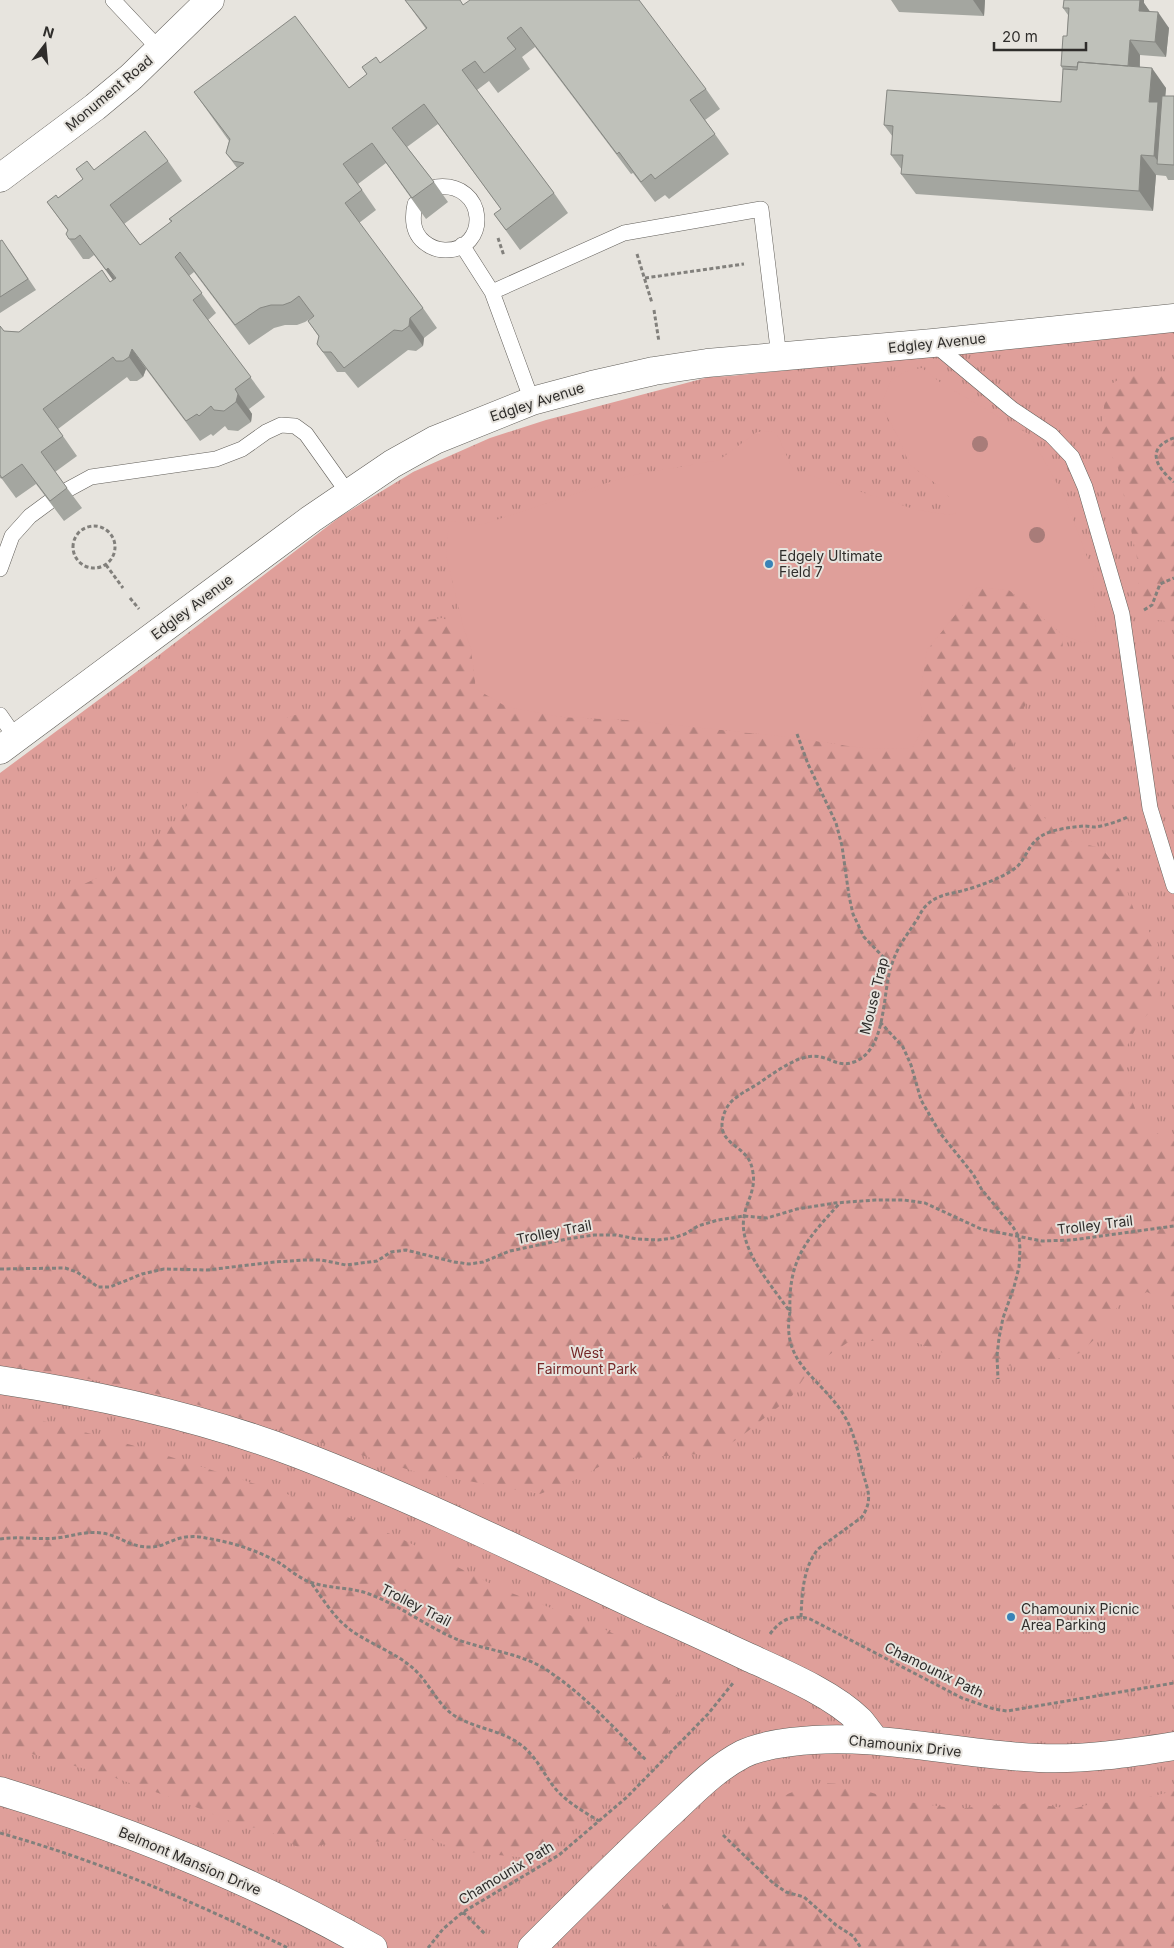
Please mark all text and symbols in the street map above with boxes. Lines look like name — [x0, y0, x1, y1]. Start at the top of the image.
north arrow — [20, 20, 70, 70]
scale bar — [994, 20, 1086, 52]
text: N — [41, 22, 56, 42]
text: 20 m — [1002, 27, 1038, 46]
street label: Monument Road — [62, 51, 156, 134]
street label: Edgley Avenue — [887, 329, 986, 356]
street label: Edgley Avenue — [488, 378, 586, 425]
place label: Edgely Ultimate Field 7 — [779, 547, 883, 580]
marker: Edgely Ultimate Field 7 — [763, 558, 775, 570]
street label: Edgley Avenue — [148, 570, 236, 643]
street label: Mouse Trap — [856, 956, 891, 1036]
street label: Trolley Trail — [1056, 1211, 1134, 1238]
street label: Trolley Trail — [515, 1216, 593, 1247]
park label: West Fairmount Park — [537, 1344, 637, 1377]
street label: Trolley Trail — [378, 1580, 454, 1629]
place label: Chamounix Picnic Area Parking — [1021, 1600, 1140, 1633]
marker: Chamounix Picnic Area Parking — [1005, 1611, 1017, 1623]
street label: Chamounix Path — [882, 1638, 987, 1701]
street label: Chamounix Drive — [848, 1731, 962, 1760]
street label: Belmont Mansion Drive — [116, 1823, 264, 1898]
street label: Chamounix Path — [455, 1837, 557, 1908]

